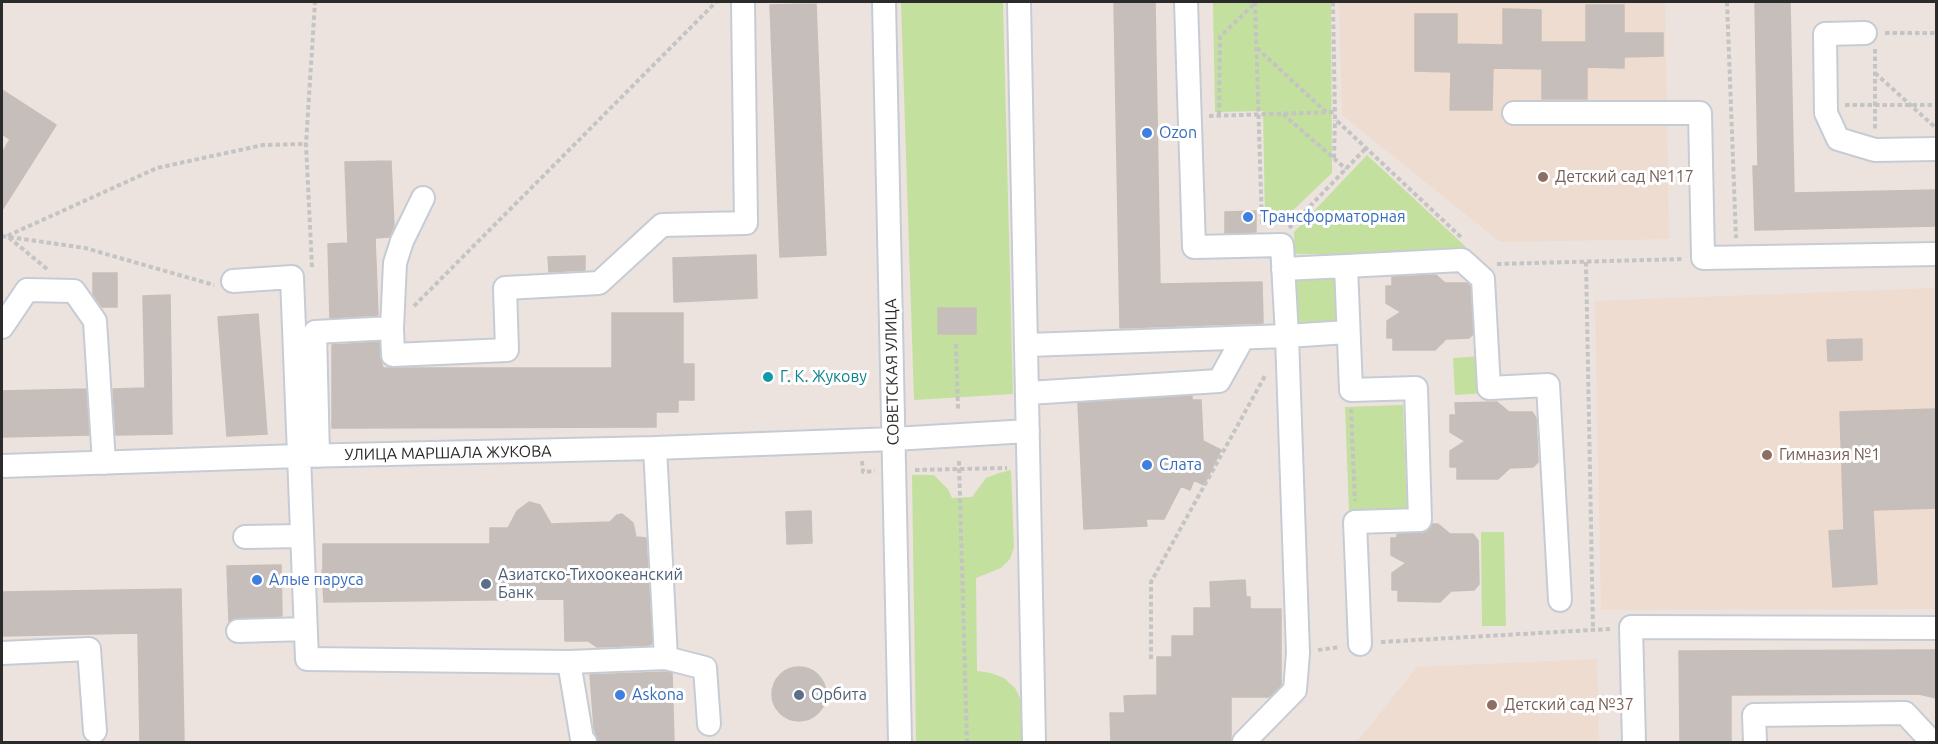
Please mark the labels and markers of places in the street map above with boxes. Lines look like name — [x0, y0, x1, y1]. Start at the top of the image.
place label: Ozon — [1159, 123, 1197, 143]
marker: Ozon — [1140, 126, 1154, 140]
place label: Детский сад №117 — [1555, 167, 1694, 187]
marker: Детский сад №117 — [1536, 170, 1550, 184]
place label: Трансформаторная — [1260, 207, 1406, 227]
marker: Трансформаторная — [1241, 210, 1255, 224]
place label: Г. К. Жукову — [780, 367, 867, 387]
marker: Г. К. Жукову — [761, 370, 775, 384]
place label: Гимназия №1 — [1779, 445, 1880, 465]
marker: Гимназия №1 — [1760, 448, 1774, 462]
place label: Слата — [1159, 455, 1202, 475]
marker: Слата — [1140, 458, 1154, 472]
place label: Азиатско-Тихоокеанский Банк — [498, 565, 683, 603]
place label: Алые паруса — [269, 570, 364, 590]
marker: Алые паруса — [250, 573, 264, 587]
marker: Азиатско-Тихоокеанский Банк — [479, 577, 493, 591]
place label: Askona — [632, 685, 684, 705]
place label: Орбита — [811, 685, 867, 705]
marker: Askona — [613, 688, 627, 702]
marker: Орбита — [792, 688, 806, 702]
place label: Детский сад №37 — [1504, 695, 1634, 715]
marker: Детский сад №37 — [1485, 698, 1499, 712]

